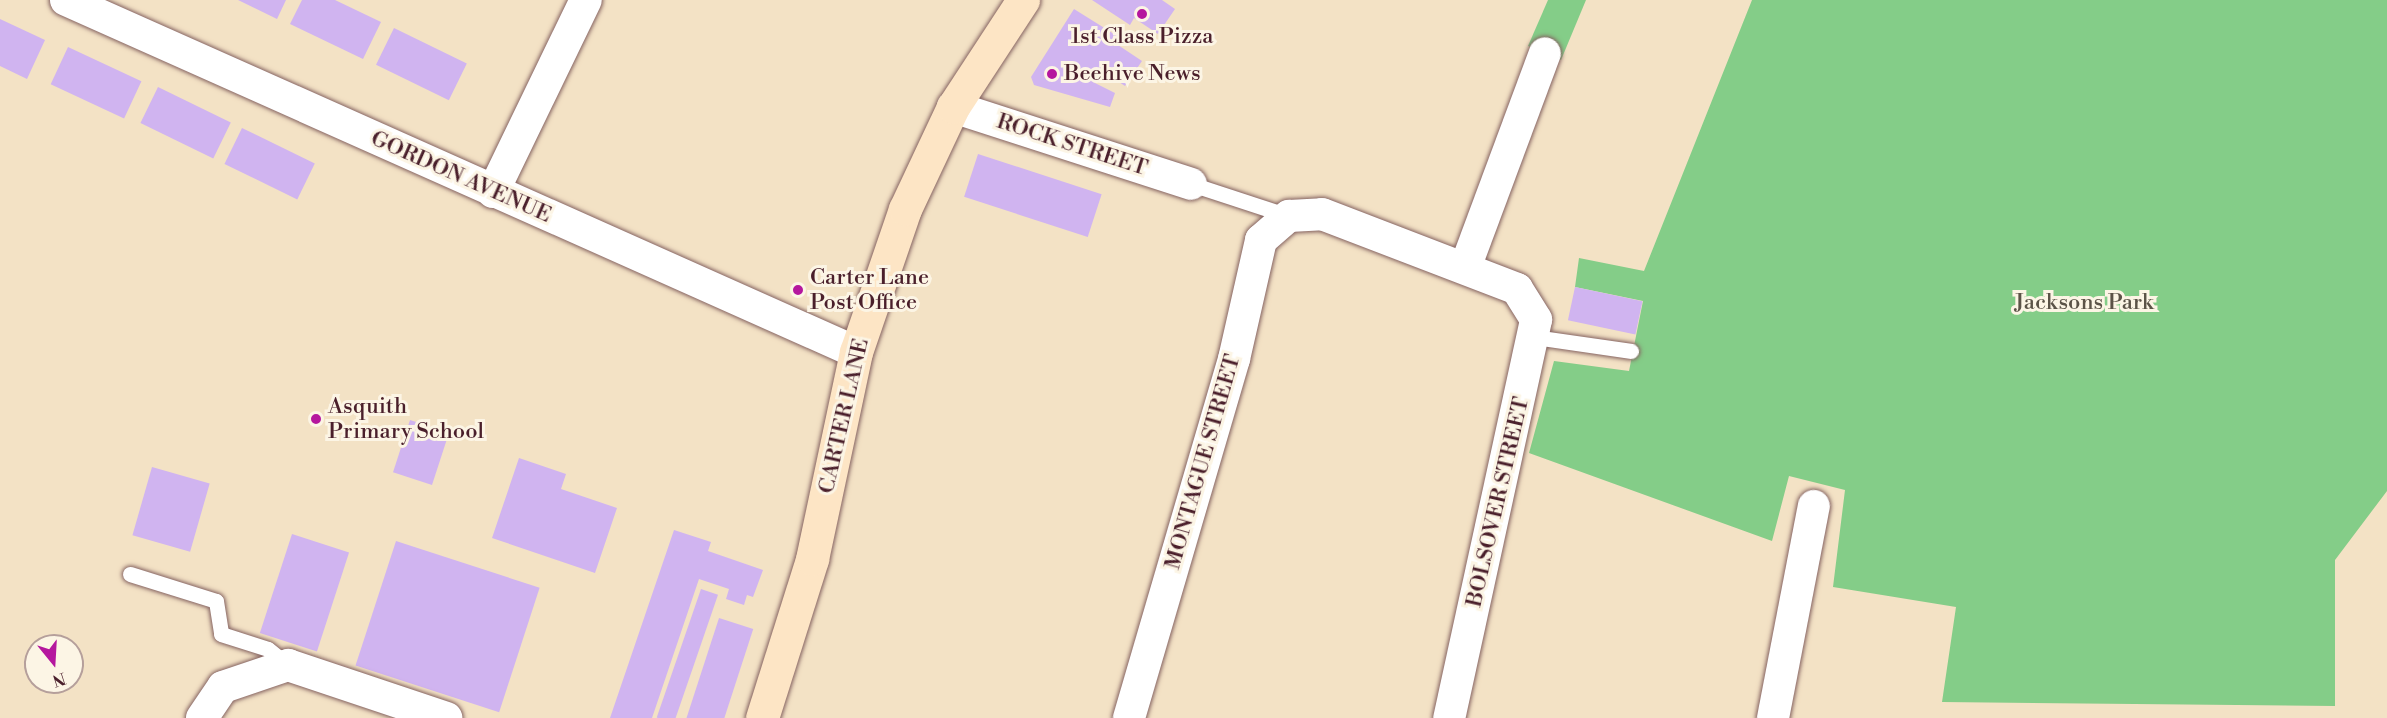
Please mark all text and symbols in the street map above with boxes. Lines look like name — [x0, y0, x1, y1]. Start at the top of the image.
marker: 1st Class Pizza — [1135, 7, 1149, 21]
place label: 1st Class Pizza — [1071, 24, 1213, 50]
place label: Beehive News — [1064, 61, 1201, 87]
marker: Beehive News — [1045, 67, 1059, 81]
street label: ROCK STREET — [993, 108, 1151, 182]
street label: GORDON AVENUE — [367, 125, 555, 229]
place label: Carter Lane Post Office — [810, 264, 929, 316]
marker: Carter Lane Post Office — [791, 283, 805, 297]
park label: Jacksons Park — [2015, 290, 2153, 316]
street label: CARTER LANE — [813, 336, 875, 496]
street label: MONTAGUE STREET — [1160, 351, 1246, 573]
place label: Asquith Primary School — [328, 393, 484, 445]
street label: BOLSOVER STREET — [1461, 394, 1535, 610]
marker: Asquith Primary School — [309, 412, 323, 426]
north arrow — [24, 634, 84, 694]
text: N — [50, 668, 68, 691]

